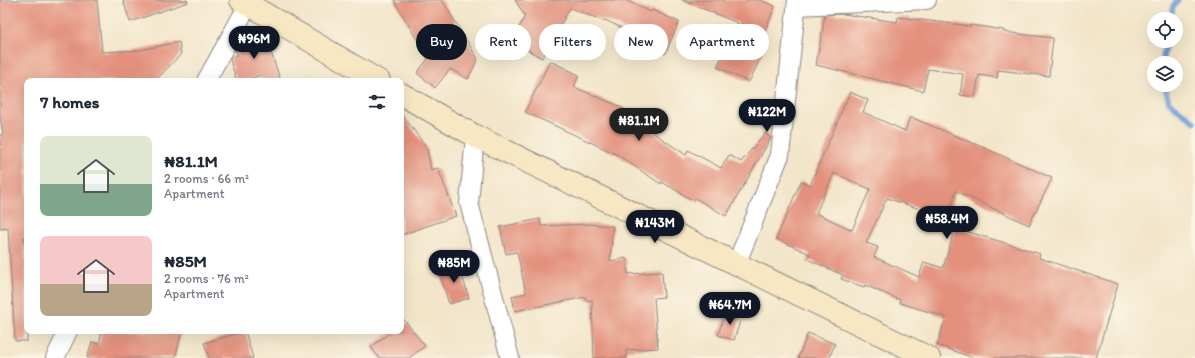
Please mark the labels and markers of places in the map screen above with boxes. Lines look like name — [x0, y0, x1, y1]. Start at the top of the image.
pin: ₦96M — [230, 26, 278, 60]
pin: ₦122M — [739, 99, 795, 133]
pin: ₦81.1M — [606, 108, 672, 142]
pin: ₦58.4M — [914, 206, 980, 240]
pin: ₦143M — [627, 210, 683, 244]
pin: ₦85M — [430, 250, 478, 284]
pin: ₦64.7M — [697, 292, 763, 326]

